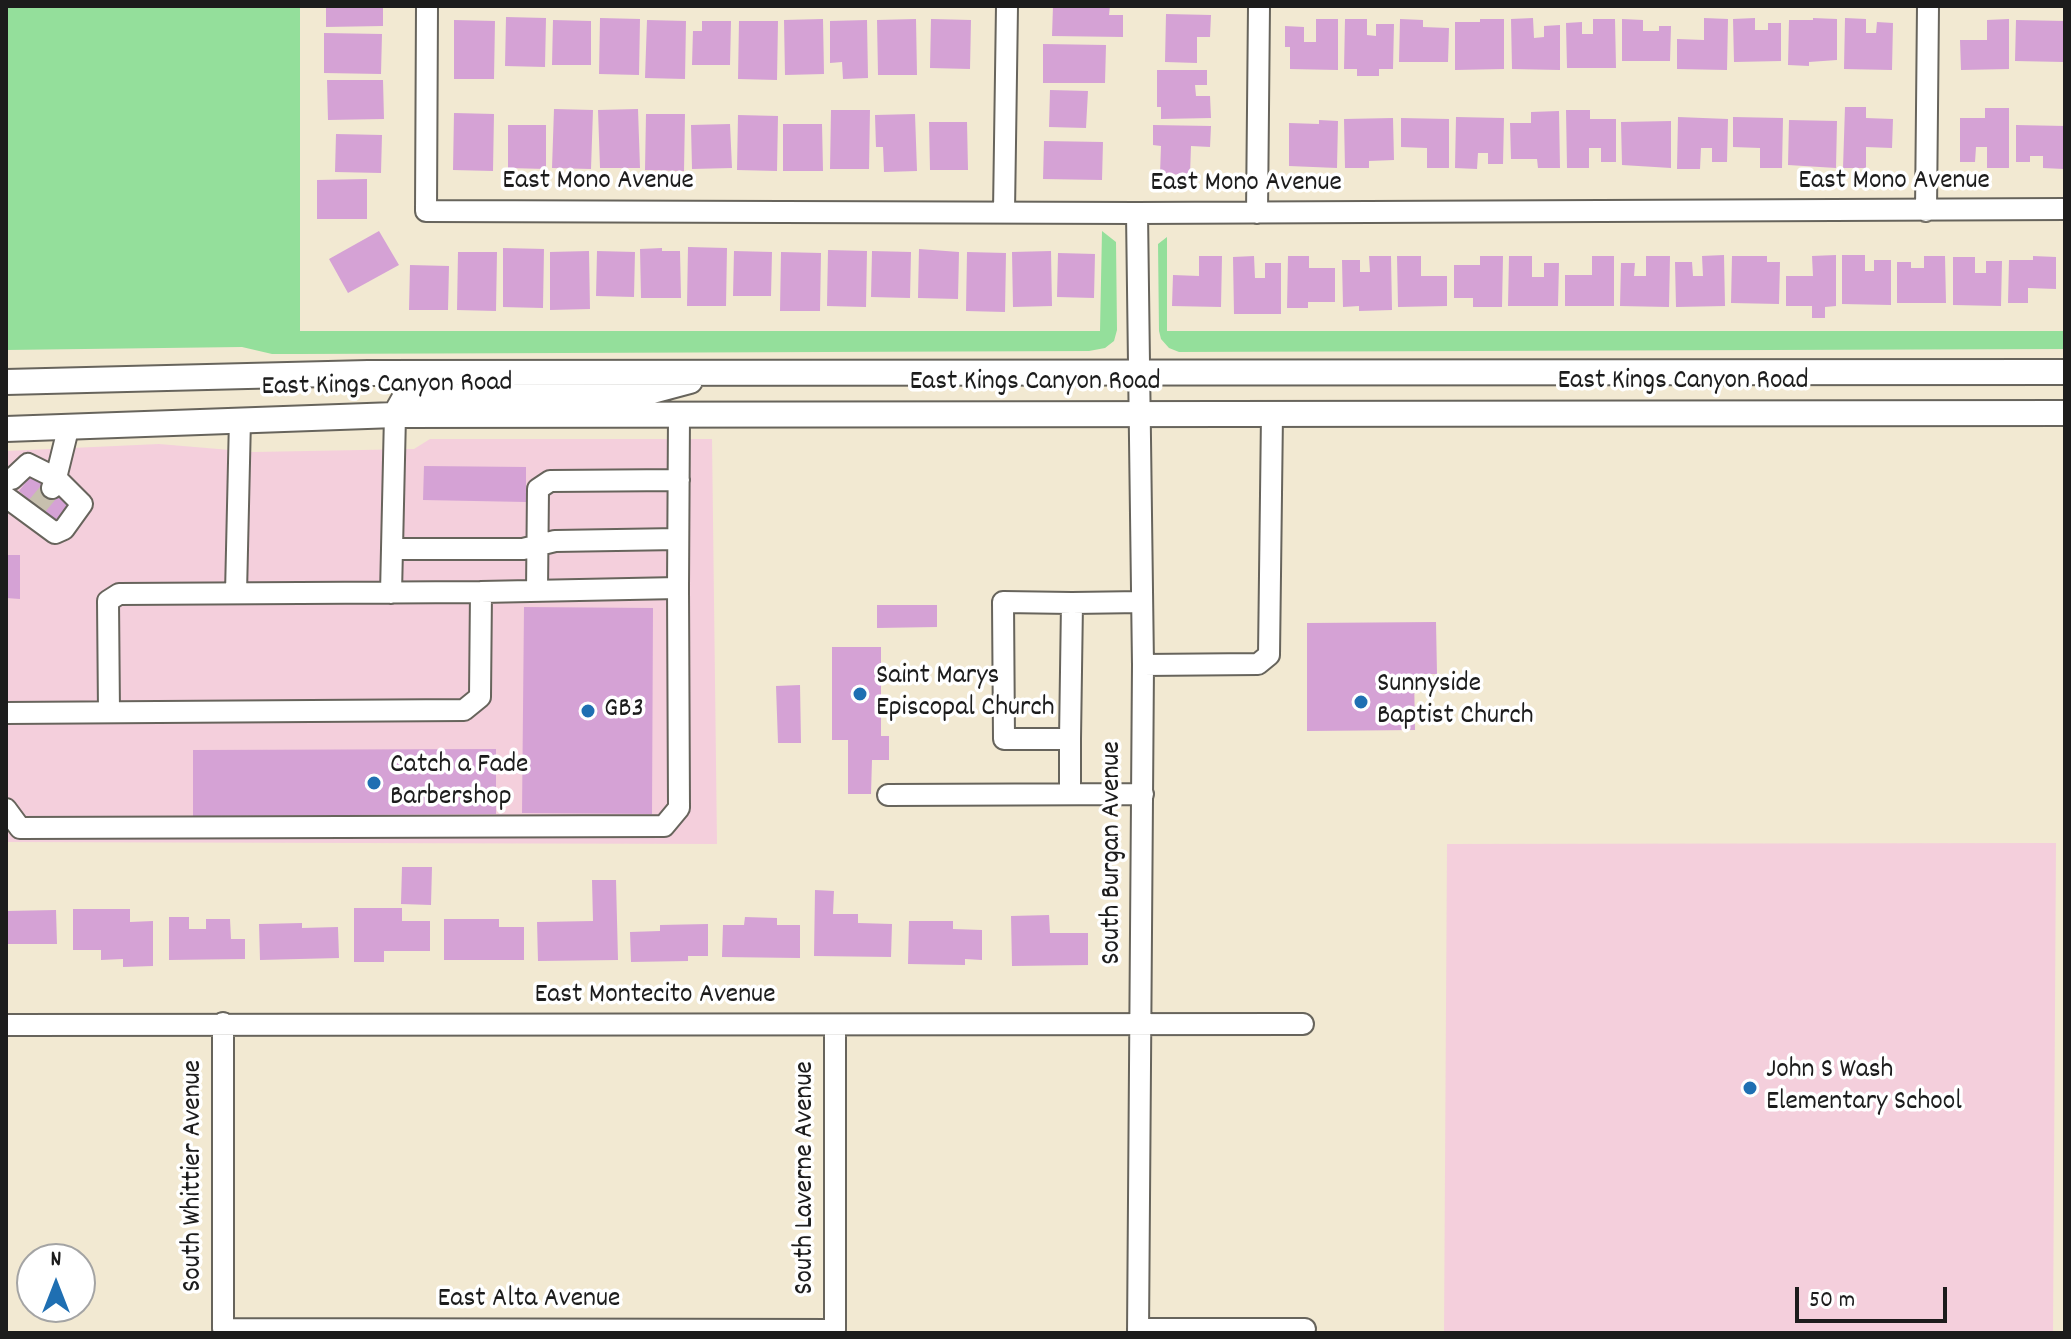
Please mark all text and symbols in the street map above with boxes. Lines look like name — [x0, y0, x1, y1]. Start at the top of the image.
street label: East Mono Avenue — [502, 166, 694, 200]
street label: East Mono Avenue — [1798, 166, 1990, 200]
street label: East Mono Avenue — [1150, 168, 1342, 202]
street label: East Kings Canyon Road — [1557, 366, 1809, 400]
street label: East Kings Canyon Road — [909, 367, 1161, 401]
street label: East Kings Canyon Road — [261, 368, 513, 406]
place label: Saint Marys Episcopal Church — [876, 661, 1055, 727]
place label: Sunnyside Baptist Church — [1377, 669, 1533, 735]
marker: Saint Marys Episcopal Church — [851, 685, 869, 703]
marker: Sunnyside Baptist Church — [1352, 693, 1370, 711]
place label: GB3 — [604, 694, 644, 728]
marker: GB3 — [579, 702, 597, 720]
street label: South Burgan Avenue — [1097, 741, 1131, 965]
place label: Catch a Fade Barbershop — [390, 750, 528, 816]
marker: Catch a Fade Barbershop — [365, 774, 383, 792]
street label: East Montecito Avenue — [534, 980, 776, 1014]
place label: John S Wash Elementary School — [1766, 1055, 1962, 1121]
street label: South Whittier Avenue — [178, 1060, 212, 1292]
street label: South Laverne Avenue — [790, 1061, 824, 1295]
marker: John S Wash Elementary School — [1741, 1079, 1759, 1097]
north arrow — [16, 1243, 96, 1323]
text: N — [51, 1245, 61, 1276]
scale bar — [1799, 1271, 1951, 1321]
street label: East Alta Avenue — [438, 1284, 620, 1318]
text: 50 m — [1809, 1284, 1855, 1318]

